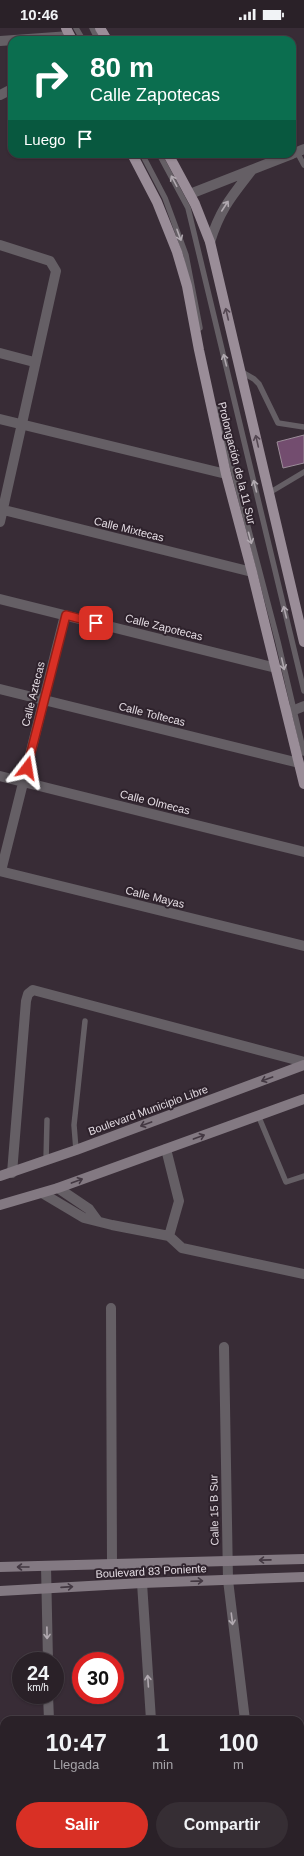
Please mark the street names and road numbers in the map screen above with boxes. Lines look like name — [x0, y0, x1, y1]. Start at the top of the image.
street label: Prolongación de la 11 Sur — [216, 401, 258, 526]
street label: Calle Mixtecas — [93, 515, 166, 544]
street label: Calle Zapotecas — [124, 612, 204, 643]
street label: Calle Aztecas — [19, 660, 47, 728]
street label: Calle Toltecas — [117, 700, 187, 728]
street label: Calle Olmecas — [119, 788, 192, 817]
street label: Calle Mayas — [124, 884, 186, 910]
street label: Boulevard Municipio Libre — [86, 1083, 210, 1137]
street label: Calle 15 B Sur — [207, 1474, 221, 1546]
street label: Boulevard 83 Poniente — [95, 1562, 207, 1580]

